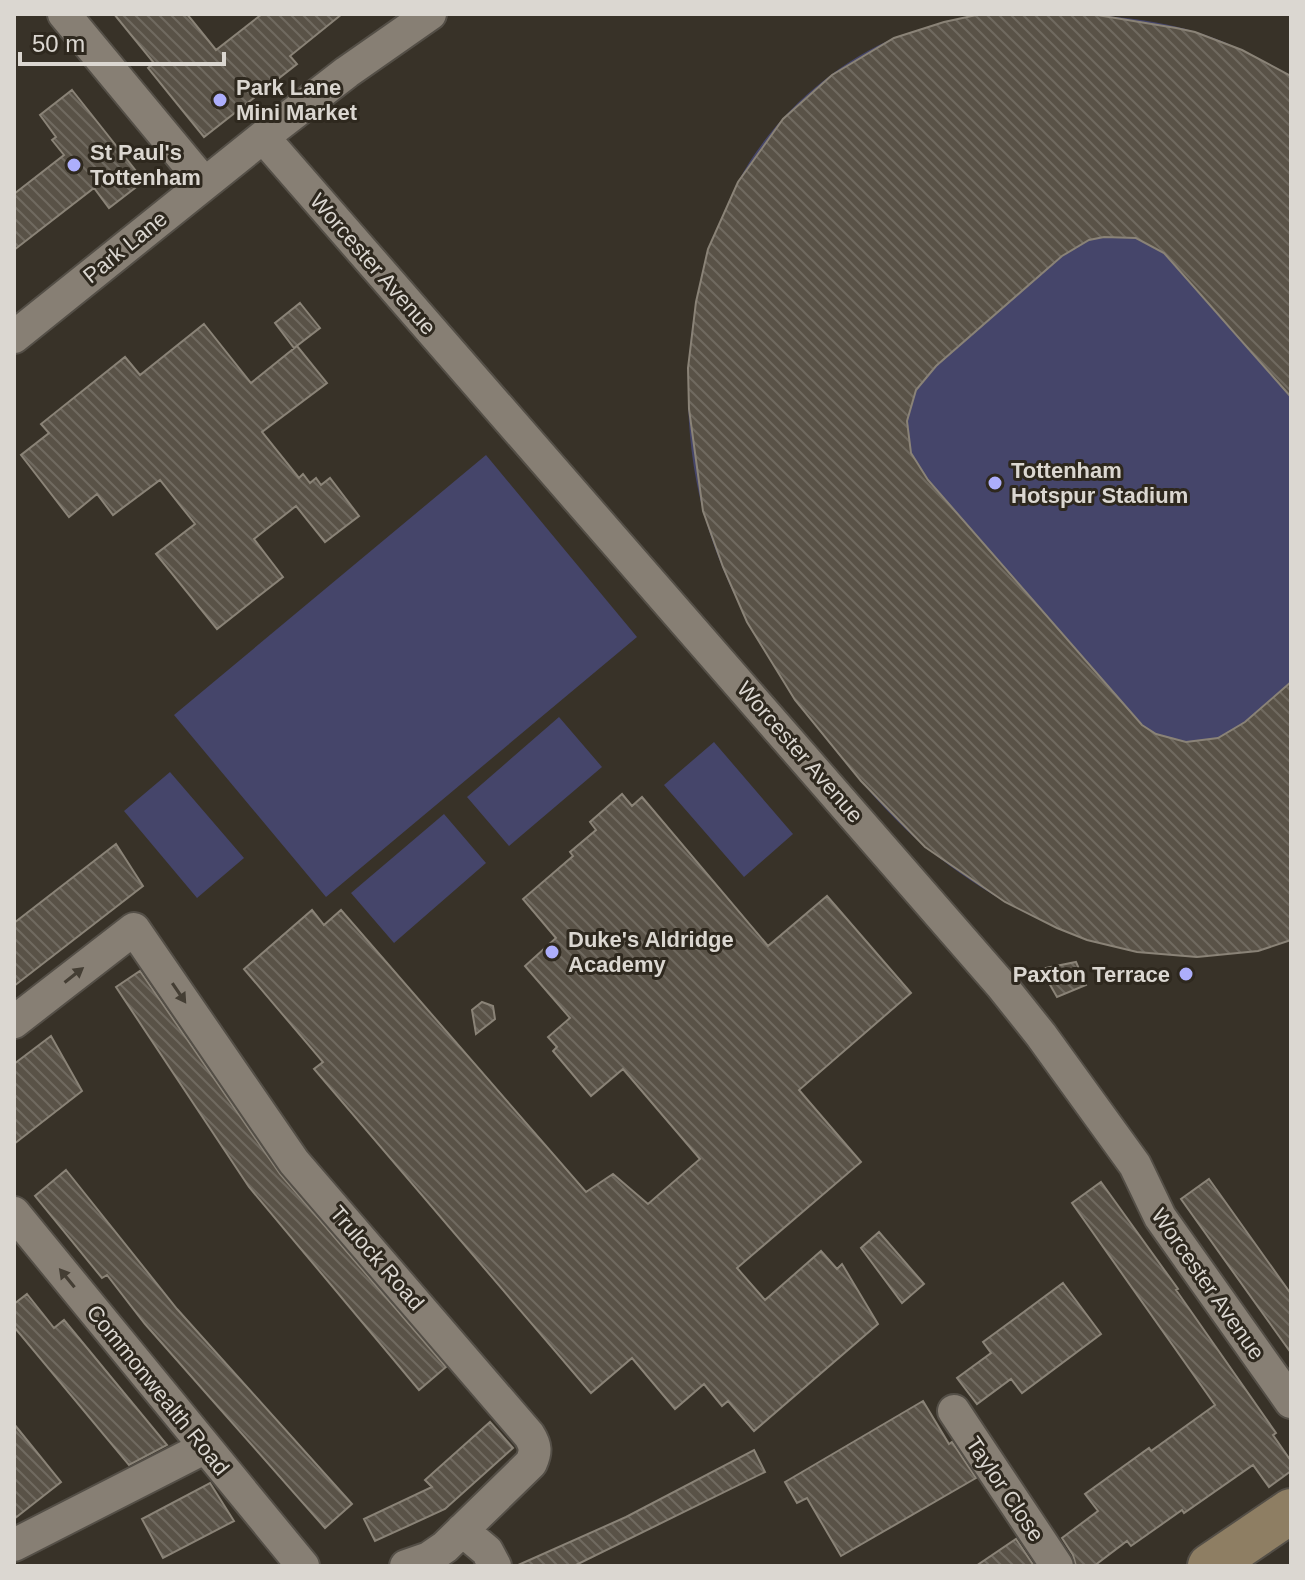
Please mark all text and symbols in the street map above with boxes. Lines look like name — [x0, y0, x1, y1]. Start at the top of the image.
scale bar — [20, 16, 224, 66]
text: 50 m — [32, 30, 85, 57]
place label: Park Lane Mini Market — [236, 75, 358, 125]
marker: Park Lane Mini Market — [211, 91, 229, 109]
place label: St Paul's Tottenham — [90, 140, 201, 190]
marker: St Paul's Tottenham — [65, 156, 83, 174]
street label: Worcester Avenue — [305, 188, 441, 340]
street label: Park Lane — [78, 206, 172, 288]
place label: Tottenham Hotspur Stadium — [1011, 458, 1188, 508]
marker: Tottenham Hotspur Stadium — [986, 474, 1004, 492]
street label: Worcester Avenue — [732, 676, 868, 828]
place label: Duke's Aldridge Academy — [568, 927, 734, 977]
marker: Duke's Aldridge Academy — [543, 943, 561, 961]
place label: Paxton Terrace — [1013, 962, 1170, 987]
marker: Paxton Terrace — [1177, 965, 1195, 983]
one-way arrow — [64, 967, 84, 984]
one-way arrow — [172, 982, 187, 1003]
street label: Trulock Road — [325, 1201, 429, 1315]
street label: Worcester Avenue — [1146, 1204, 1270, 1364]
one-way arrow — [59, 1268, 75, 1288]
street label: Commonwealth Road — [82, 1300, 234, 1480]
street label: Taylor Close — [961, 1432, 1049, 1546]

